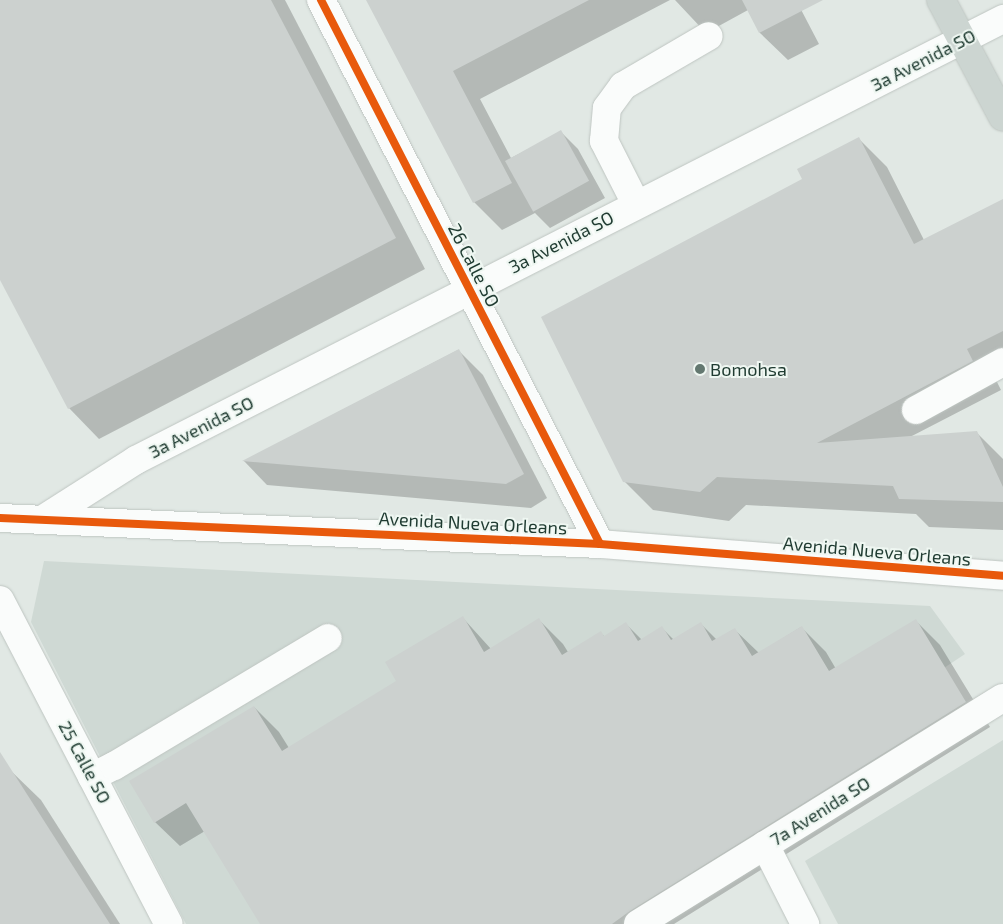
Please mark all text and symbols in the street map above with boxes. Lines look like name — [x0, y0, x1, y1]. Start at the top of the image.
street label: 3a Avenida SO — [867, 24, 979, 96]
street label: 3a Avenida SO — [505, 206, 617, 278]
street label: 26 Calle SO — [444, 220, 504, 310]
place label: Bomohsa — [710, 358, 787, 380]
marker: Bomohsa — [694, 363, 706, 375]
street label: 3a Avenida SO — [145, 391, 257, 463]
street label: Avenida Nueva Orleans — [378, 507, 568, 539]
street label: Avenida Nueva Orleans — [782, 532, 972, 570]
street label: 25 Calle SO — [54, 717, 116, 807]
street label: 7a Avenida SO — [766, 772, 874, 850]

